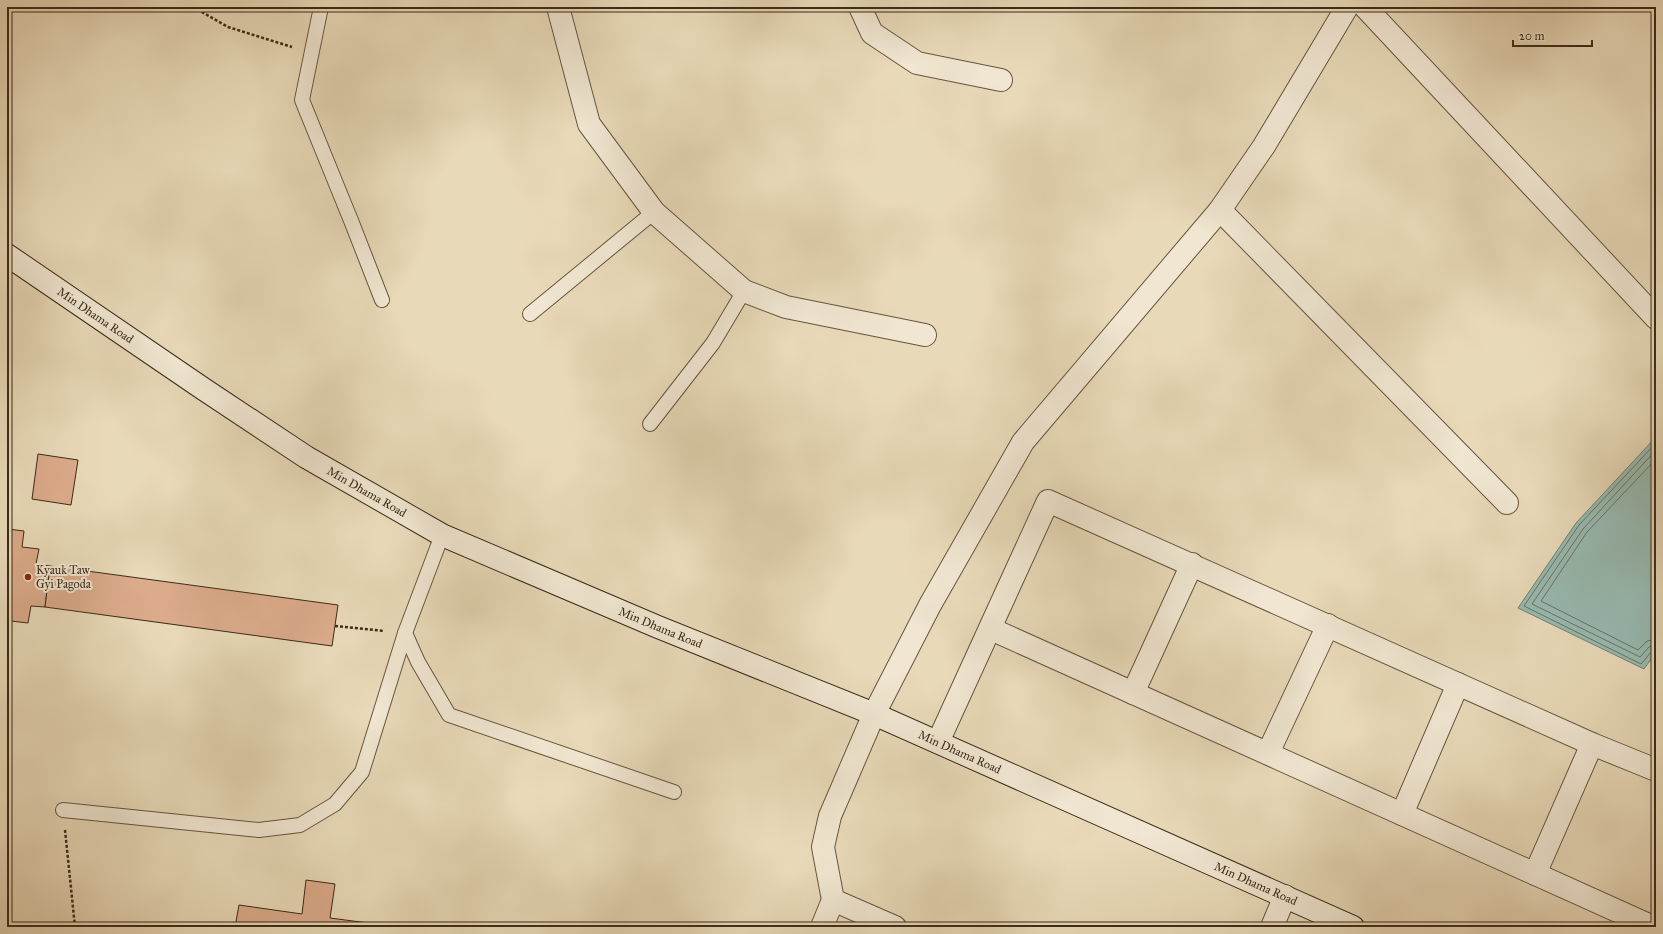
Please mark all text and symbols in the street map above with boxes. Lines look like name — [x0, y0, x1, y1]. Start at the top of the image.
scale bar — [1513, 22, 1592, 48]
text: 20 m — [1519, 29, 1545, 43]
street label: Min Dhama Road — [55, 284, 136, 346]
street label: Min Dhama Road — [325, 464, 409, 520]
place label: Kyauk Taw Gyi Pagoda — [36, 563, 92, 592]
marker: Kyauk Taw Gyi Pagoda — [23, 572, 33, 582]
street label: Min Dhama Road — [617, 604, 704, 651]
street label: Min Dhama Road — [916, 728, 1003, 777]
street label: Min Dhama Road — [1212, 859, 1299, 908]

